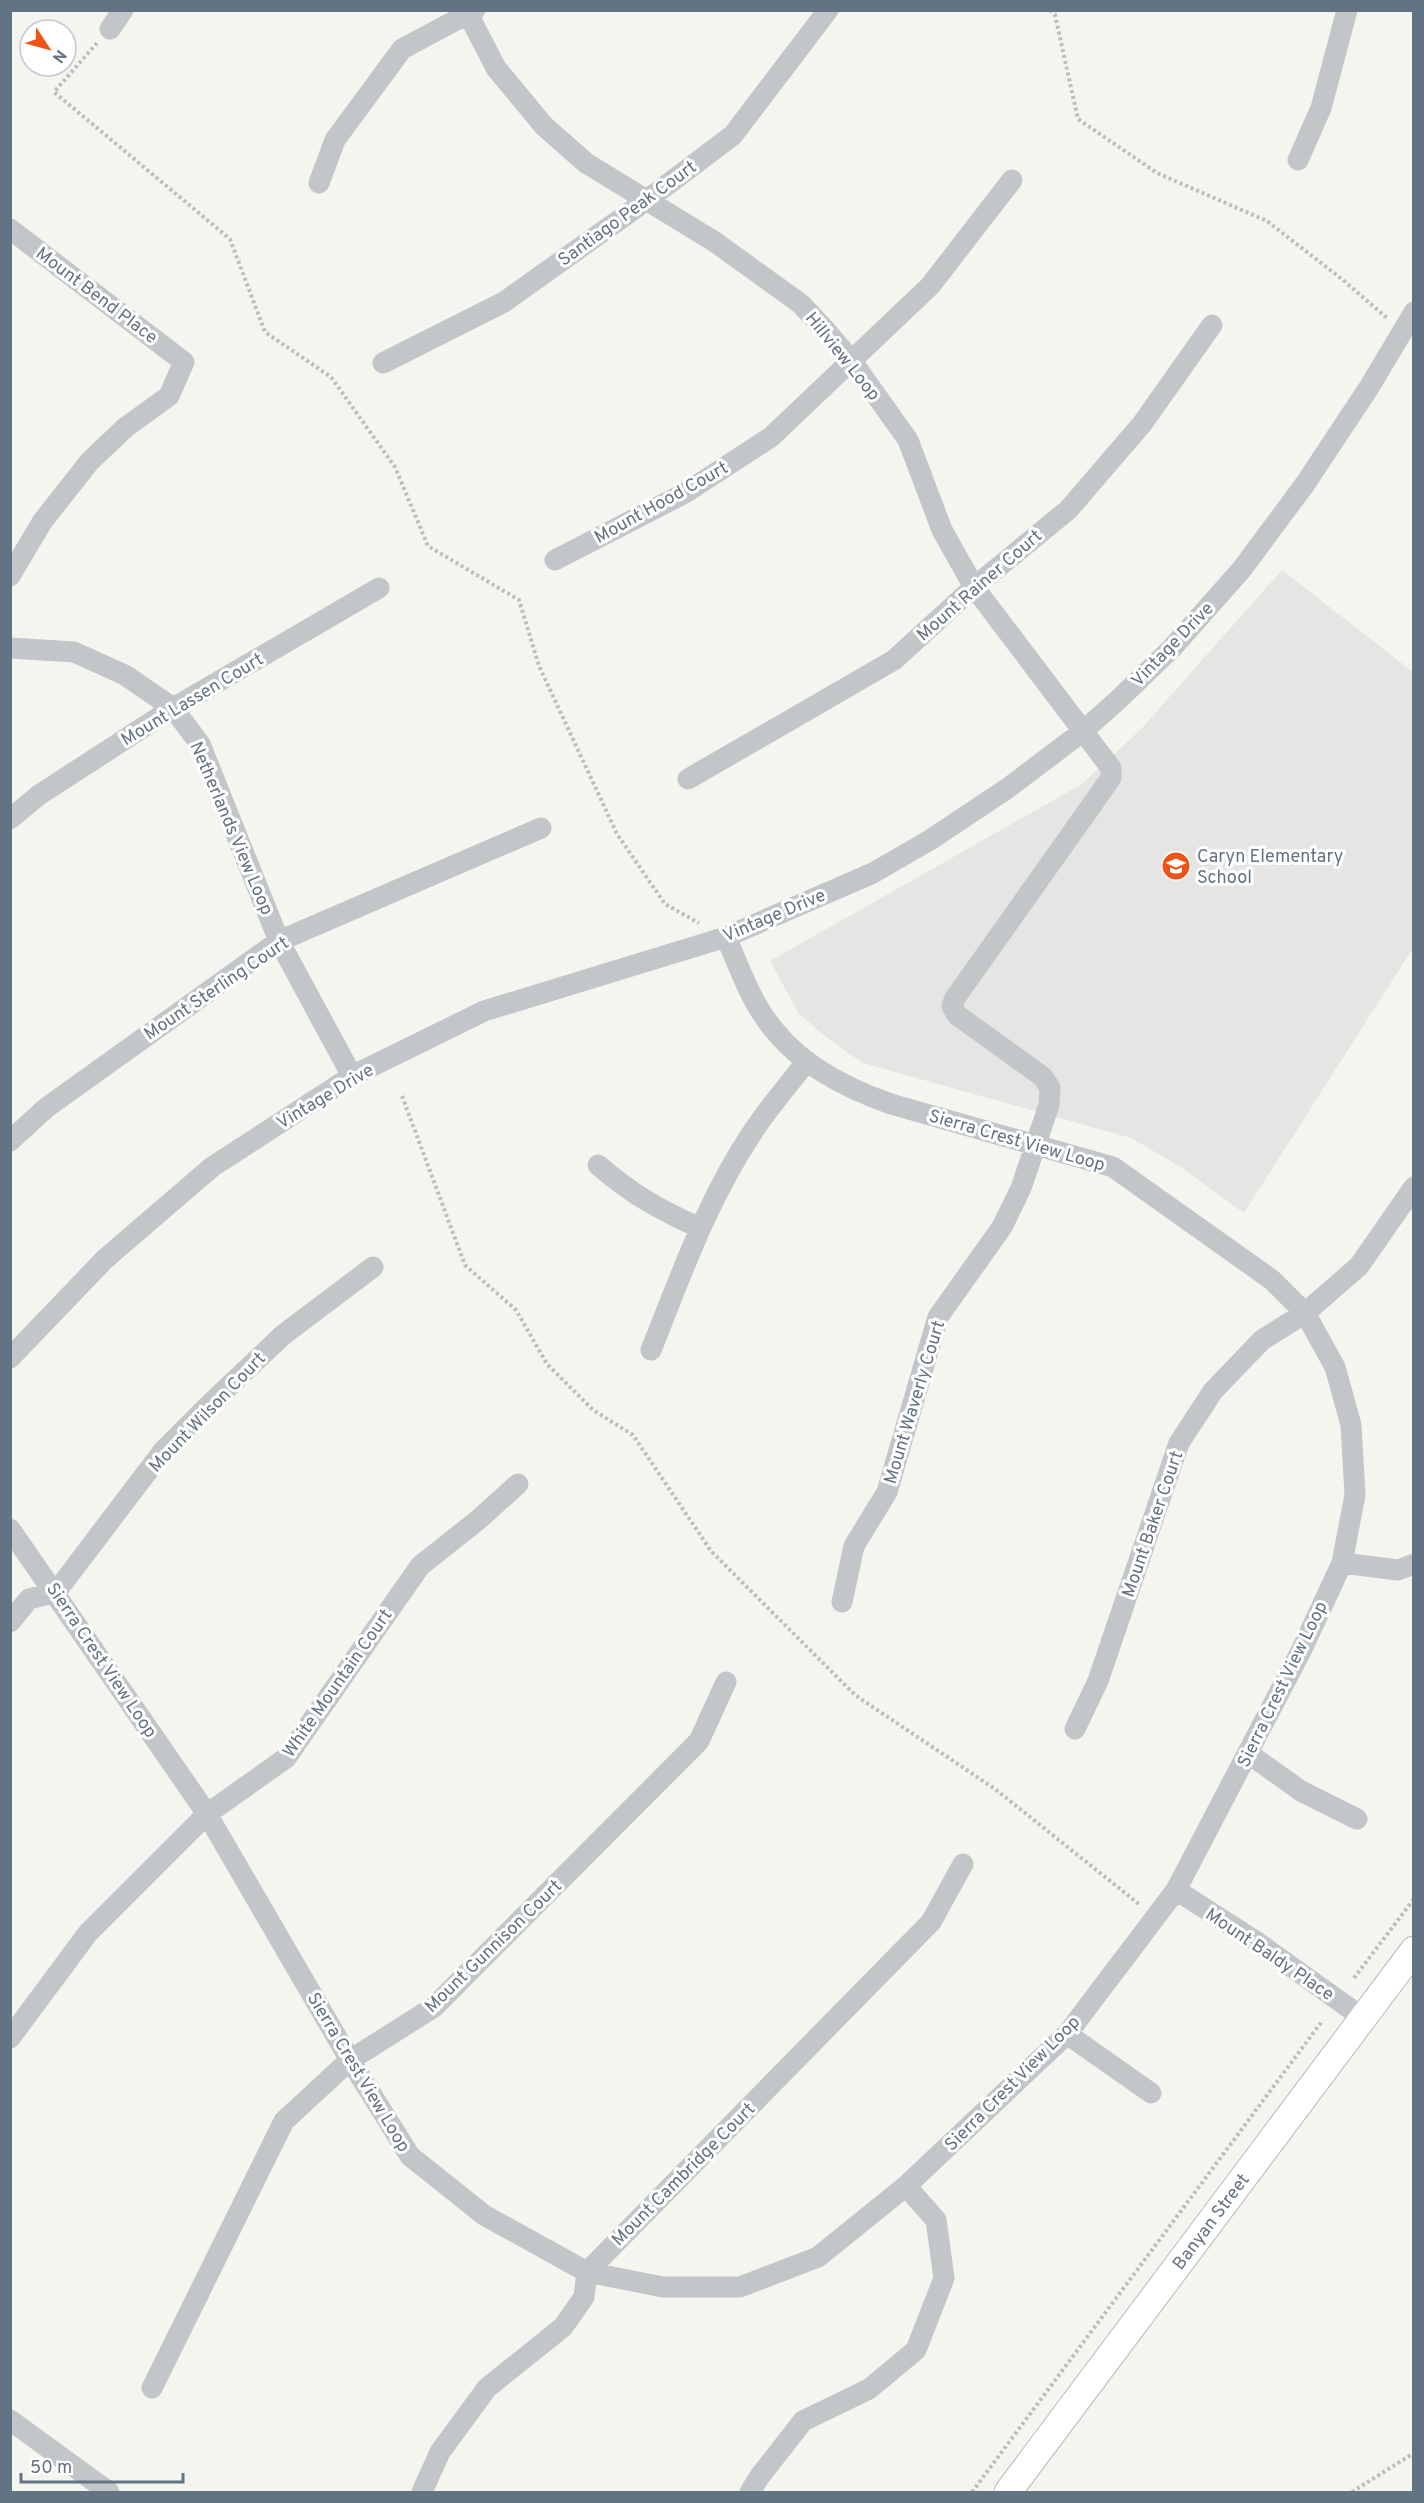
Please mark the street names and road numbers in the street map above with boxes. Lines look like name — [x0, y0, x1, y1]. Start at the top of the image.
street label: Santiago Peak Court — [554, 156, 702, 272]
street label: Mount Bend Place — [31, 243, 162, 350]
street label: Hillview Loop — [799, 308, 885, 406]
street label: Mount Hood Court — [591, 457, 733, 550]
street label: Mount Rainer Court — [912, 525, 1048, 647]
street label: Vintage Drive — [1127, 598, 1219, 692]
street label: Mount Lassen Court — [117, 649, 268, 752]
street label: Netherlands View Loop — [184, 738, 278, 919]
street label: Vintage Drive — [720, 884, 829, 948]
street label: Mount Sterling Court — [140, 932, 294, 1046]
street label: Vintage Drive — [273, 1059, 378, 1135]
street label: Sierra Crest View Loop — [926, 1105, 1107, 1178]
street label: Mount Waverly Court — [880, 1318, 951, 1487]
street label: Mount Wilson Court — [145, 1348, 271, 1478]
street label: Mount Baker Court — [1118, 1448, 1189, 1601]
street label: Sierra Crest View Loop — [40, 1579, 161, 1743]
street label: Sierra Crest View Loop — [1233, 1598, 1334, 1772]
street label: White Mountain Court — [278, 1605, 398, 1763]
street label: Mount Gunnison Court — [421, 1876, 568, 2019]
street label: Mount Baldy Place — [1200, 1904, 1338, 2007]
street label: Sierra Crest View Loop — [301, 1989, 414, 2157]
street label: Sierra Crest View Loop — [941, 2012, 1086, 2157]
street label: Mount Cambridge Court — [607, 2098, 761, 2252]
street label: Banyan Street — [1168, 2170, 1255, 2275]

